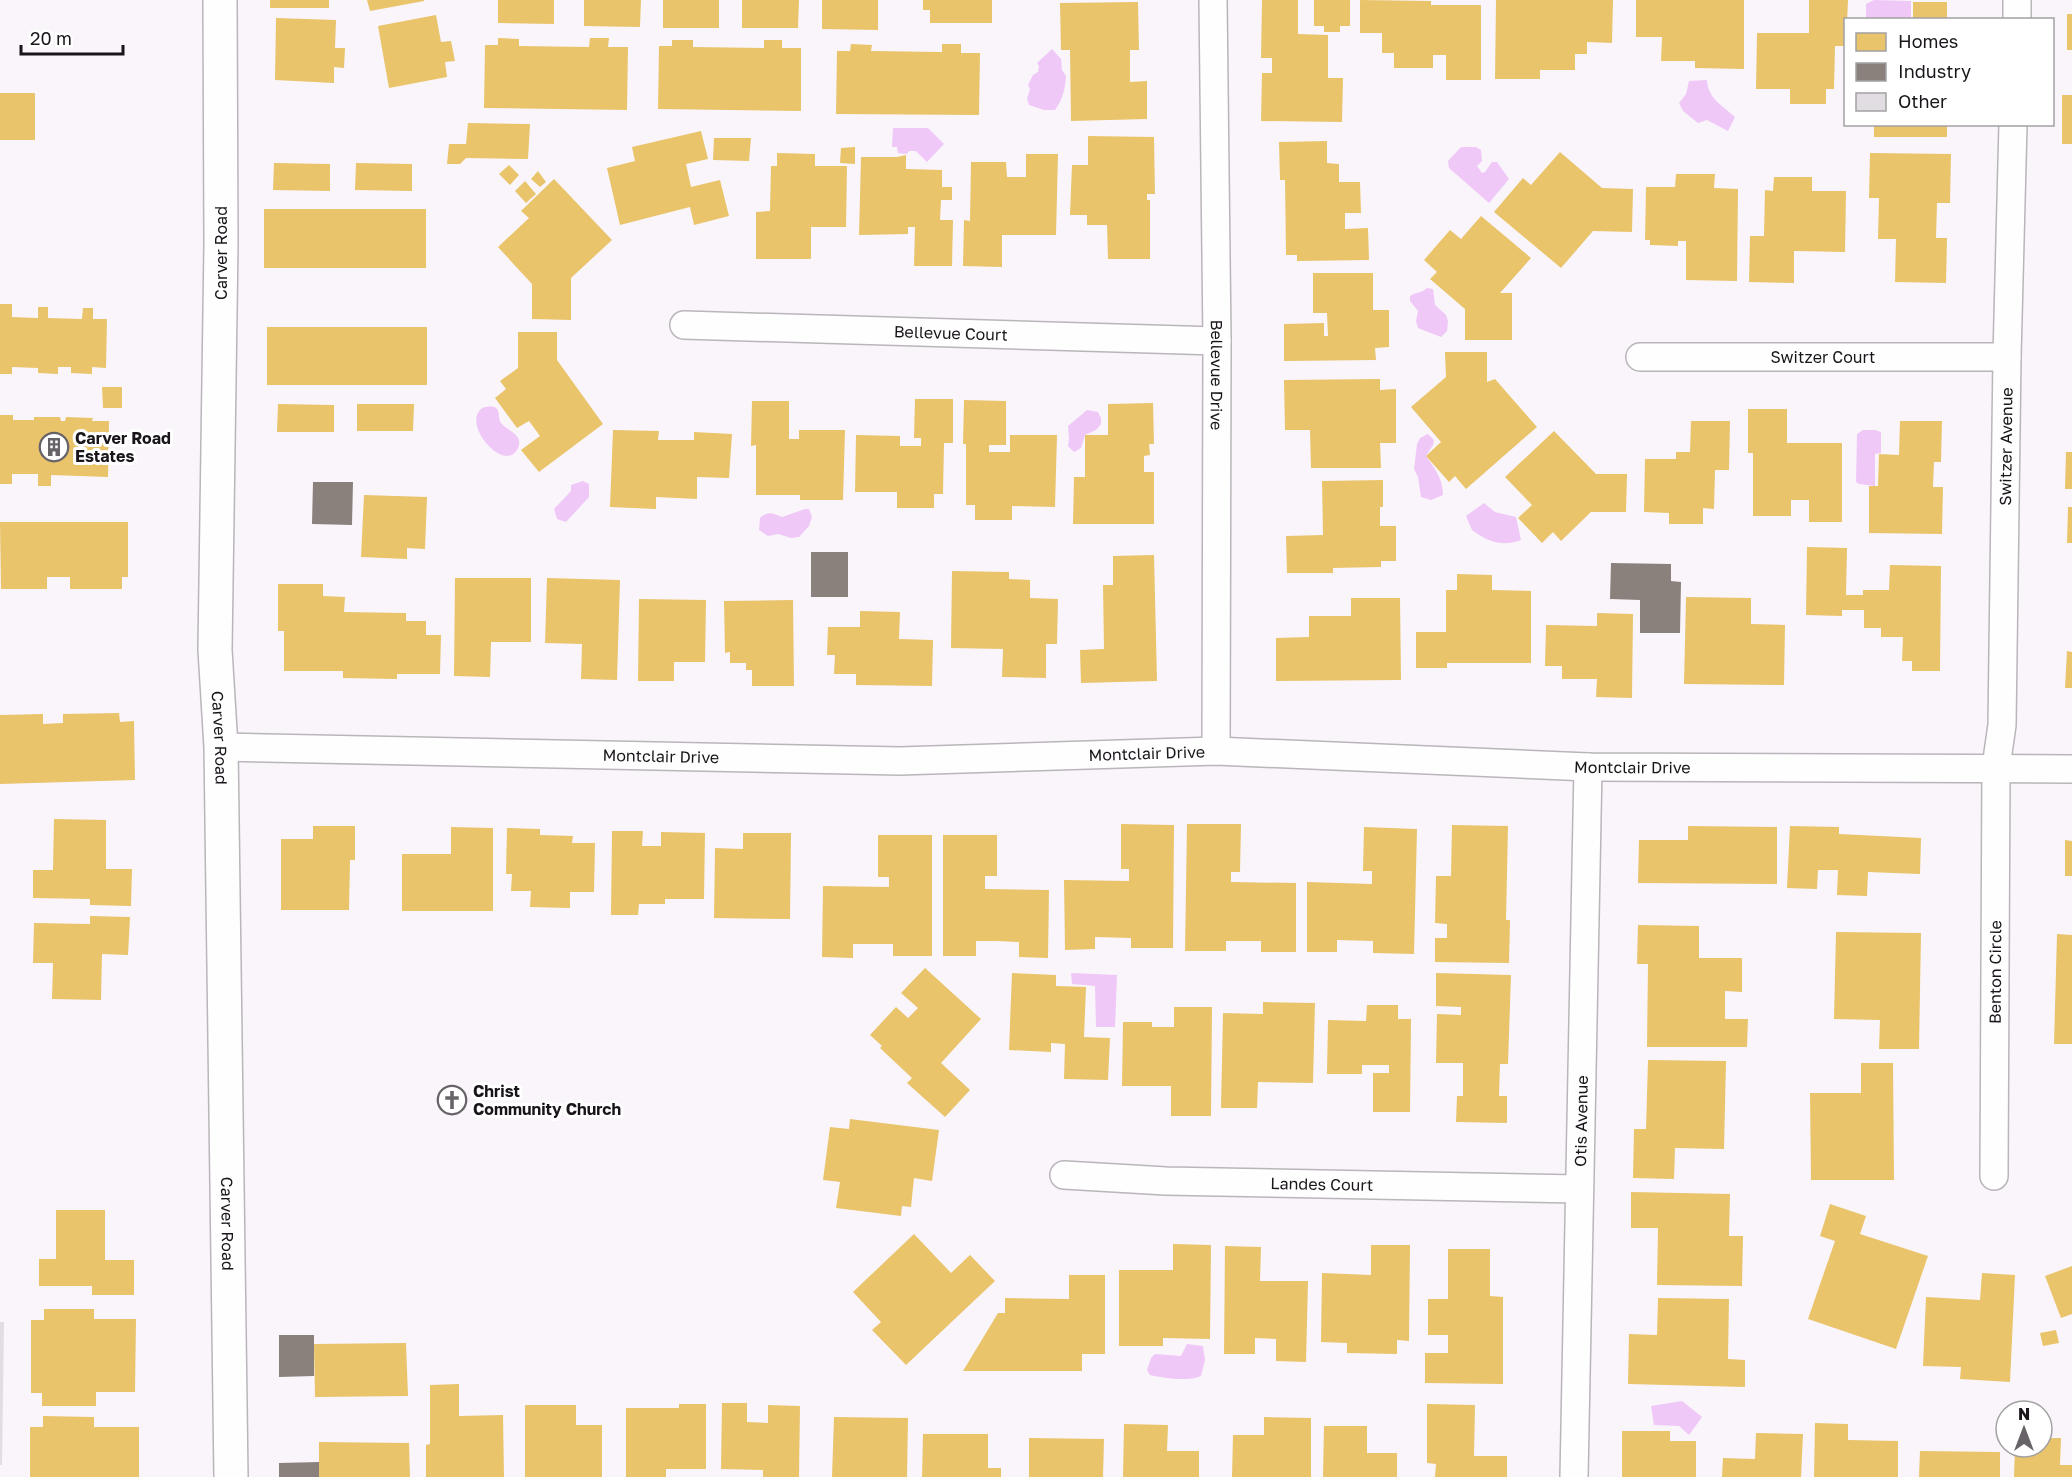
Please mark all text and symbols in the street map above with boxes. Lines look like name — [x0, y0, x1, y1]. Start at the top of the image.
scale bar — [21, 18, 123, 56]
legend — [1844, 18, 2054, 126]
text: 20 m — [30, 27, 72, 49]
text: Homes — [1898, 30, 1958, 52]
text: Industry — [1898, 60, 1971, 82]
text: Other — [1898, 90, 1947, 112]
street label: Carver Road — [211, 206, 231, 300]
street label: Bellevue Drive — [1207, 320, 1227, 430]
street label: Bellevue Court — [894, 321, 1008, 345]
street label: Switzer Court — [1771, 347, 1875, 367]
street label: Switzer Avenue — [1995, 387, 2017, 506]
place label: Carver Road Estates — [75, 428, 171, 466]
building icon: Carver Road Estates — [38, 431, 70, 463]
street label: Carver Road — [208, 690, 232, 785]
street label: Montclair Drive — [1088, 741, 1205, 765]
street label: Montclair Drive — [602, 745, 719, 767]
street label: Montclair Drive — [1574, 756, 1691, 777]
street label: Benton Circle — [1985, 920, 2005, 1024]
street label: Otis Avenue — [1570, 1075, 1592, 1167]
place label: Christ Community Church — [473, 1081, 621, 1119]
church icon: Christ Community Church — [436, 1084, 468, 1116]
street label: Landes Court — [1270, 1173, 1373, 1195]
street label: Carver Road — [217, 1177, 238, 1271]
north arrow — [1994, 1399, 2054, 1459]
text: N — [2018, 1404, 2030, 1424]

